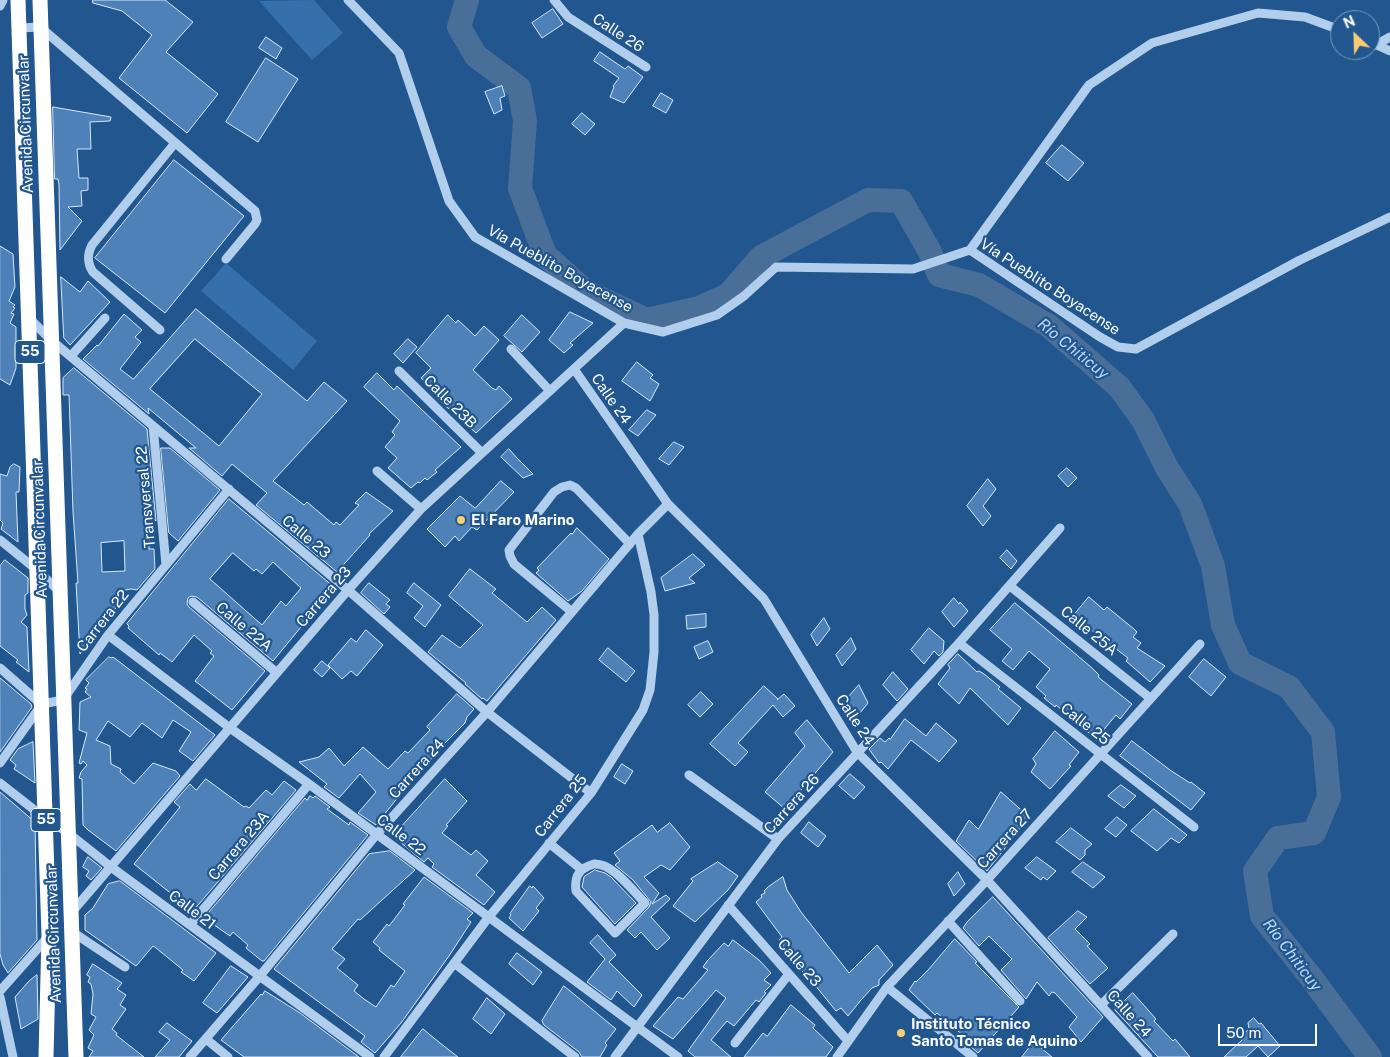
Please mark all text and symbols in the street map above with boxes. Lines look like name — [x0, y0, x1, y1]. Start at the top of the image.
street label: Calle 26 — [589, 10, 647, 56]
north arrow — [1330, 10, 1380, 60]
text: N — [1341, 13, 1358, 32]
street label: Avenida Circunvalar — [15, 55, 37, 193]
street label: Vía Pueblito Boyacense — [484, 222, 636, 316]
street label: Vía Pueblito Boyacense — [977, 235, 1123, 339]
water label: Río Chiticuy — [1034, 315, 1112, 383]
road number: 55 — [15, 341, 45, 364]
street label: Calle 24 — [587, 370, 635, 428]
street label: Calle 23B — [420, 372, 480, 432]
street label: Transversal 22 — [133, 445, 159, 549]
street label: Avenida Circunvalar — [29, 460, 51, 598]
place label: El Faro Marino — [471, 511, 574, 529]
street label: Calle 23 — [278, 512, 334, 562]
marker: El Faro Marino — [455, 514, 467, 526]
street label: Carrera 23 — [293, 563, 355, 631]
street label: Carrera 22 — [73, 586, 133, 656]
street label: Calle 22A — [212, 598, 276, 656]
street label: Calle 25A — [1057, 602, 1121, 660]
street label: Calle 24 — [832, 691, 878, 749]
street label: Calle 25 — [1057, 699, 1113, 749]
street label: Carrera 24 — [385, 735, 449, 803]
street label: Carrera 26 — [760, 770, 824, 838]
street label: Carrera 25 — [531, 771, 591, 841]
street label: Carrera 27 — [974, 805, 1036, 873]
road number: 55 — [31, 808, 61, 832]
street label: Carrera 23A — [205, 808, 273, 884]
street label: Calle 22 — [373, 811, 429, 859]
street label: Avenida Circunvalar — [43, 865, 65, 1003]
street label: Calle 21 — [165, 887, 219, 933]
water label: Río Chiticuy — [1258, 915, 1326, 995]
street label: Calle 23 — [773, 935, 825, 991]
street label: Calle 24 — [1103, 987, 1155, 1041]
scale bar — [1220, 1014, 1319, 1046]
place label: Instituto Técnico Santo Tomas de Aquino — [911, 1015, 1078, 1050]
text: 50 m — [1226, 1024, 1261, 1041]
marker: Instituto Técnico Santo Tomas de Aquino — [895, 1027, 907, 1039]

